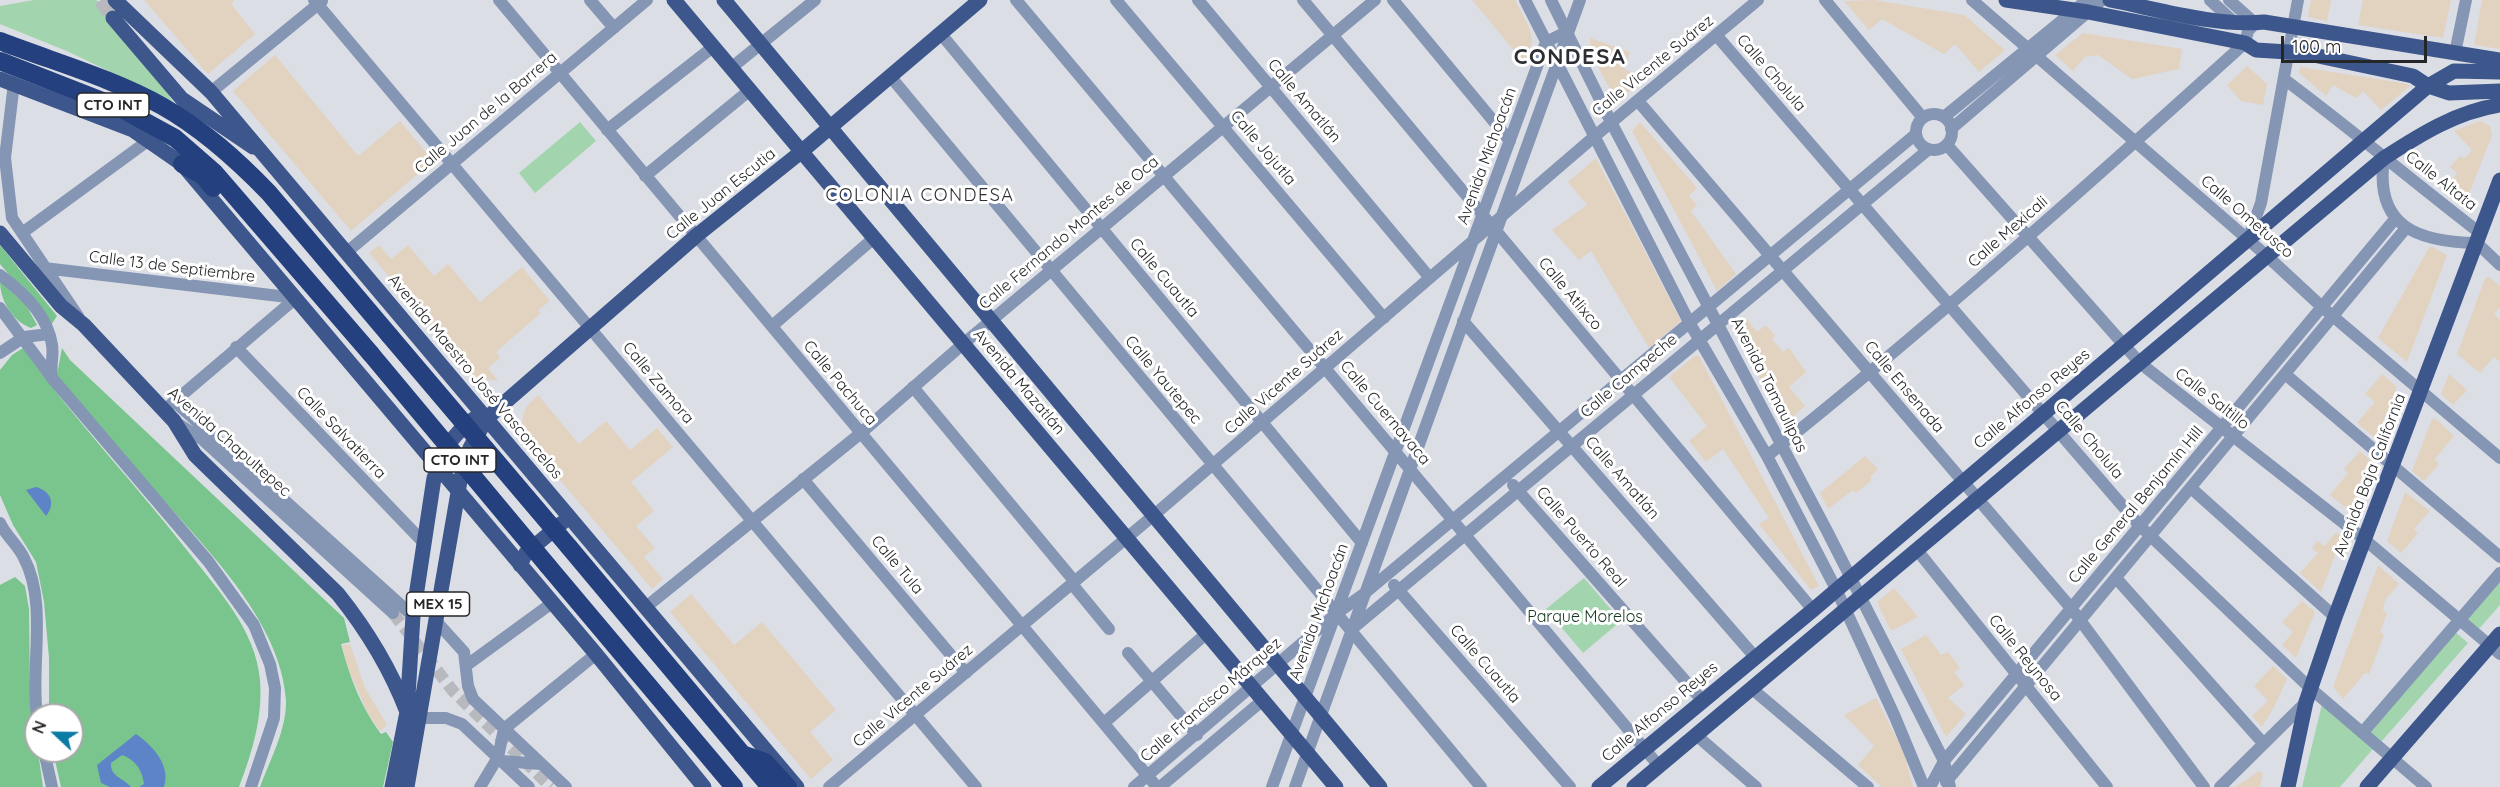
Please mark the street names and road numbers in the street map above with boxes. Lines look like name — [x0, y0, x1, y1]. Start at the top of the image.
street label: Calle Vicente Suárez — [1588, 11, 1718, 121]
street label: Calle Cholula — [1732, 30, 1810, 116]
street label: Calle Juan de la Barrera — [411, 48, 561, 178]
street label: Calle Amatlán — [1263, 55, 1345, 147]
street label: Avenida Michoacán — [1453, 85, 1521, 227]
road number: CTO INT — [77, 93, 149, 117]
street label: Calle Jojutla — [1226, 107, 1300, 189]
street label: Calle Juan Escutia — [663, 144, 779, 244]
street label: Calle Altata — [2402, 147, 2480, 215]
street label: Calle Fernando Montes de Oca — [975, 152, 1163, 314]
street label: Calle Ometusco — [2197, 171, 2297, 263]
street label: Calle Mexicali — [1964, 192, 2052, 272]
street label: Calle Cuautla — [1125, 234, 1203, 322]
street label: Calle 13 de Septiembre — [88, 247, 256, 287]
street label: Calle Atlixco — [1534, 254, 1606, 334]
street label: Avenida Maestro José Vasconcelos — [384, 271, 566, 483]
street label: Avenida Tamaulipas — [1727, 314, 1811, 456]
street label: Avenida Mazatlán — [969, 325, 1069, 439]
street label: Calle Vicente Suárez — [1221, 325, 1347, 439]
street label: Calle Campeche — [1577, 330, 1681, 422]
street label: Calle Yautepec — [1121, 332, 1205, 428]
street label: Calle Pachuca — [799, 337, 881, 429]
street label: Calle Ensenada — [1860, 337, 1948, 437]
street label: Calle Zamora — [618, 338, 698, 428]
street label: Calle Alfonso Reyes — [1970, 345, 2094, 453]
street label: Calle Cuernavaca — [1336, 357, 1434, 469]
street label: Calle Saltillo — [2171, 364, 2253, 434]
street label: Avenida Chapultepec — [164, 383, 294, 501]
street label: Calle Salvatierra — [292, 383, 390, 483]
street label: Avenida Baja California — [2330, 391, 2410, 559]
street label: Calle Cholula — [2051, 397, 2127, 483]
street label: Calle General Benjamín Hill — [2065, 422, 2207, 588]
street label: Calle Amatlán — [1581, 433, 1663, 523]
road number: CTO INT — [424, 448, 496, 472]
street label: Calle Puerto Real — [1532, 483, 1630, 591]
street label: Calle Tula — [867, 532, 927, 598]
street label: Avenida Michoacán — [1285, 541, 1353, 683]
road number: MEX 15 — [406, 592, 470, 616]
street label: Calle Reynosa — [1984, 611, 2066, 705]
street label: Calle Cuautla — [1446, 621, 1524, 707]
street label: Calle Francisco Márquez — [1137, 634, 1285, 766]
street label: Calle Vicente Suárez — [849, 640, 977, 752]
street label: Calle Alfonso Reyes — [1598, 658, 1722, 766]

